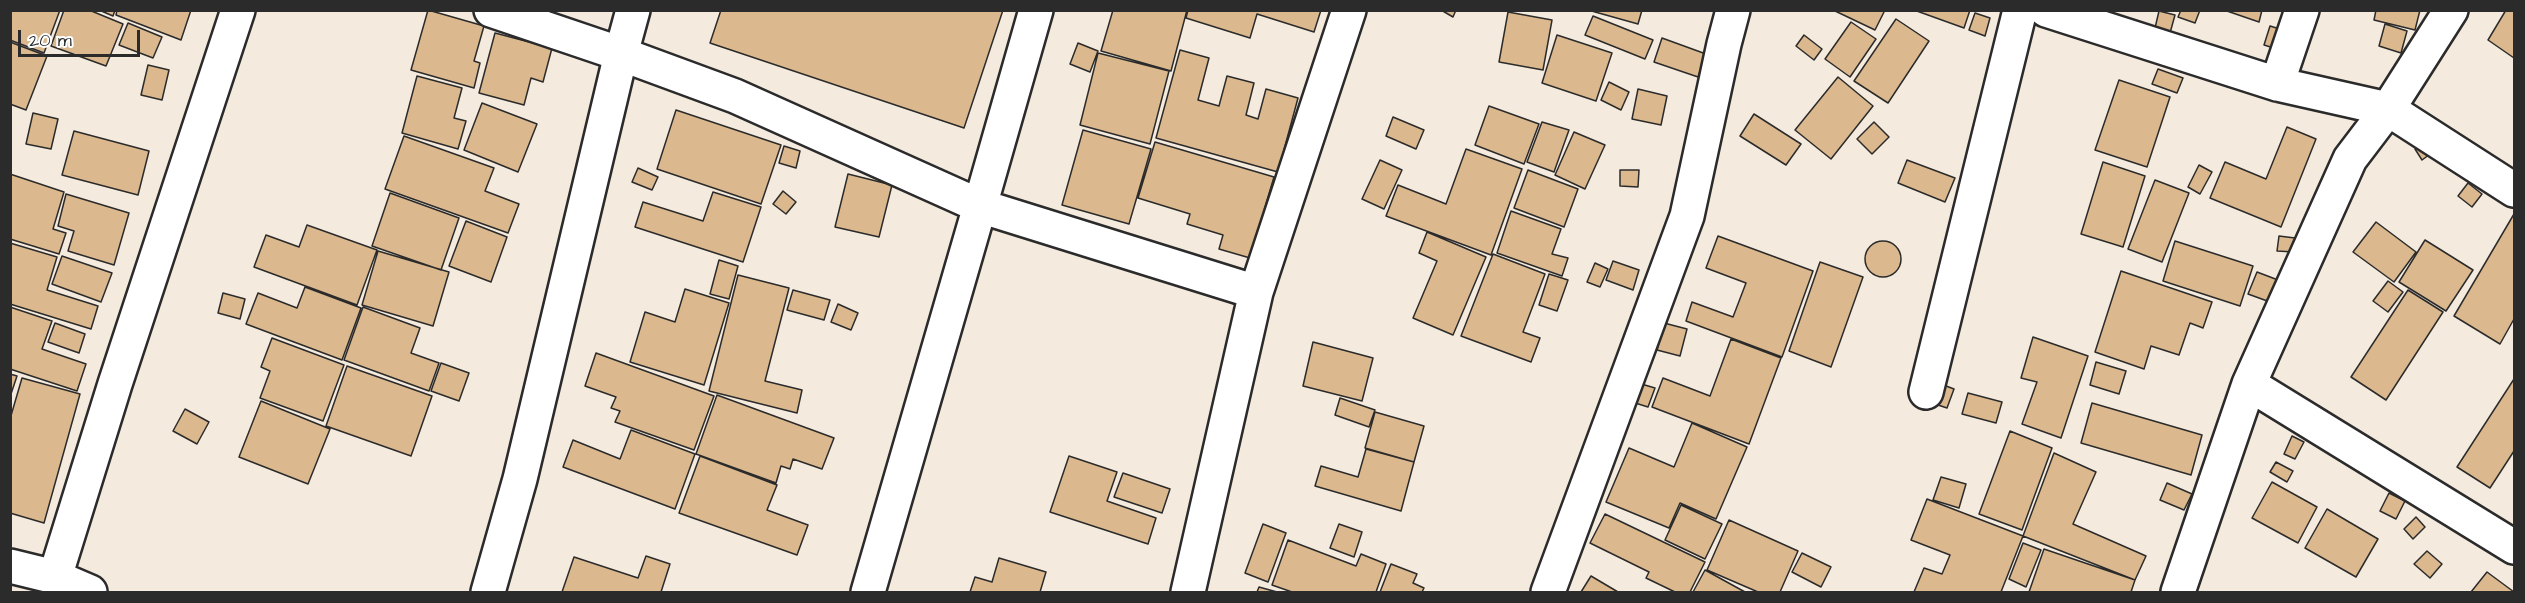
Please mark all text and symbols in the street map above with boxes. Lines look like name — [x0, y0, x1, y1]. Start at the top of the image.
scale bar — [21, 18, 142, 56]
text: 20 m — [29, 28, 72, 53]

